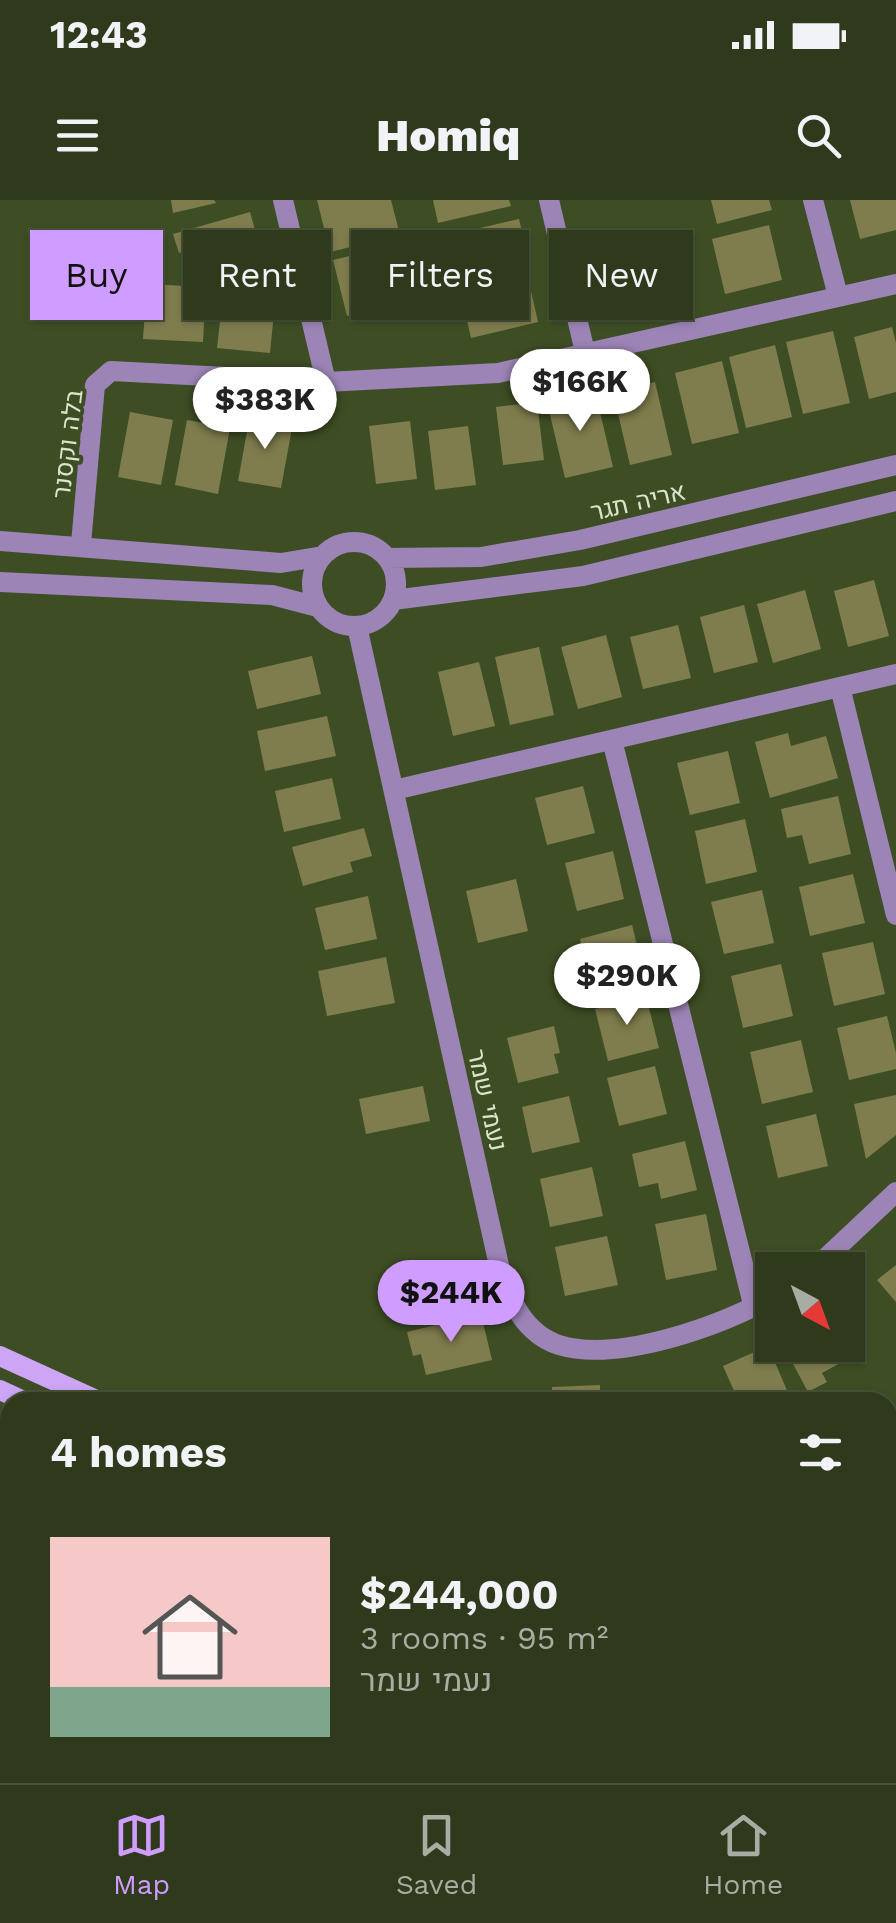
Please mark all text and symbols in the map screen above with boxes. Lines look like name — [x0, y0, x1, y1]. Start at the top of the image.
text: 12:43 — [50, 13, 148, 57]
icon: menu — [50, 108, 105, 163]
icon: search — [791, 108, 846, 163]
text: Homiq — [376, 109, 520, 162]
chip: Buy — [30, 230, 163, 320]
chip: Rent — [183, 230, 331, 320]
chip: Filters — [351, 230, 529, 320]
chip: New — [549, 230, 693, 320]
pin: $166K — [510, 349, 650, 434]
text: $166K — [532, 362, 628, 400]
pin: $383K — [195, 367, 335, 452]
text: $383K — [215, 380, 315, 418]
street label: בלה וקסנר — [46, 388, 89, 500]
street label: אריה תגר — [588, 476, 688, 526]
pin: $290K — [557, 943, 697, 1028]
text: $290K — [576, 956, 678, 994]
street label: נעמי שמר — [462, 1046, 513, 1154]
north arrow — [755, 1252, 865, 1362]
map controls — [755, 1252, 865, 1362]
pin: $244K — [381, 1260, 521, 1345]
text: $244K — [400, 1273, 502, 1311]
icon: filters — [793, 1425, 848, 1480]
text: 4 homes — [50, 1428, 227, 1477]
text: $244,000 — [360, 1570, 558, 1619]
icon: home — [130, 1577, 250, 1697]
text: 3 rooms · 95 m² — [360, 1619, 608, 1657]
text: נעמי שמר — [360, 1661, 492, 1699]
tab: Map — [113, 1808, 170, 1901]
tab: Saved — [396, 1808, 477, 1901]
tab: Home — [703, 1808, 783, 1901]

